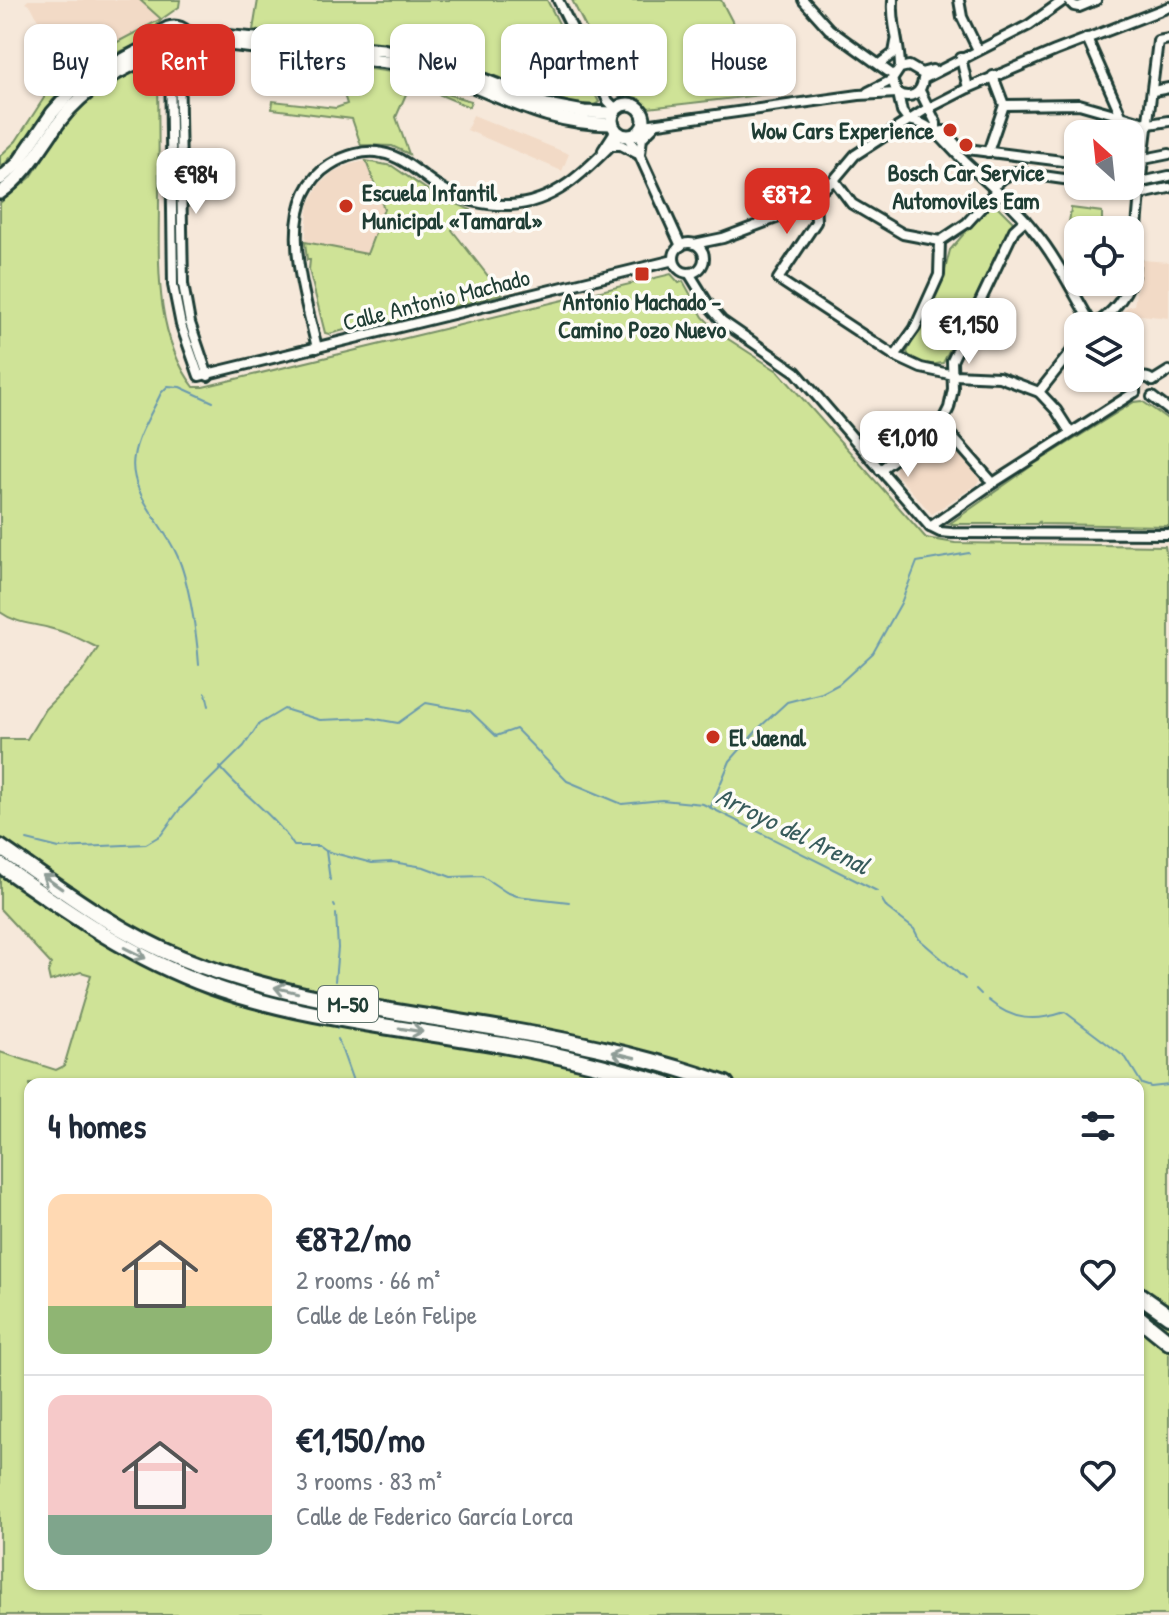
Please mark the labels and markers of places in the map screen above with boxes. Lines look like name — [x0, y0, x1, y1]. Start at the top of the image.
place label: Wow Cars Experience — [751, 114, 934, 147]
marker: Wow Cars Experience — [941, 121, 959, 139]
marker: Bosch Car Service Automoviles Eam — [957, 136, 975, 154]
pin: €984 — [149, 148, 243, 216]
place label: Bosch Car Service Automoviles Eam — [888, 156, 1045, 216]
pin: €872 — [740, 168, 834, 236]
place label: Escuela Infantil Municipal «Tamaral» — [362, 176, 543, 237]
marker: Escuela Infantil Municipal «Tamaral» — [337, 197, 355, 215]
marker: Antonio Machado - Camino Pozo Nuevo — [633, 265, 651, 283]
place label: Antonio Machado - Camino Pozo Nuevo — [558, 285, 726, 345]
pin: €1,150 — [904, 298, 1034, 366]
pin: €1,010 — [843, 411, 973, 479]
place label: El Jaenal — [729, 721, 807, 753]
marker: El Jaenal — [704, 728, 722, 746]

